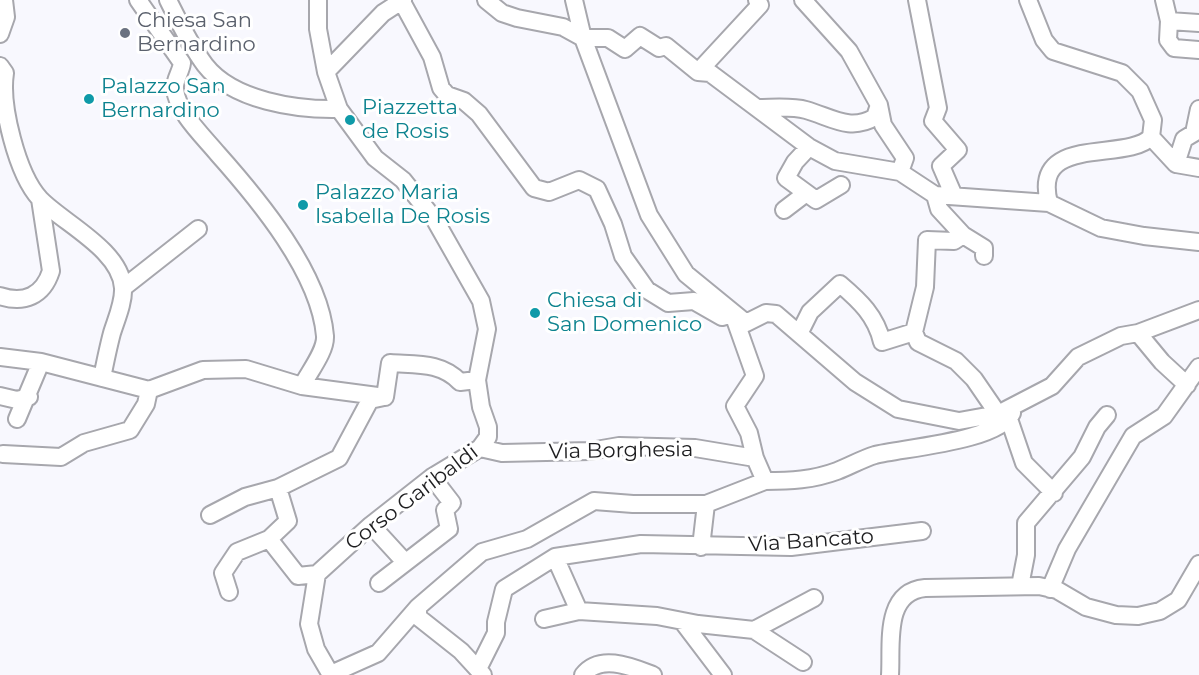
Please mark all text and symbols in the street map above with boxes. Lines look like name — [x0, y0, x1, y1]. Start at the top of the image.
place label: Chiesa San Bernardino — [137, 8, 256, 58]
marker: Chiesa San Bernardino — [118, 26, 132, 40]
place label: Palazzo San Bernardino — [101, 74, 226, 124]
marker: Palazzo San Bernardino — [82, 92, 96, 106]
place label: Piazzetta de Rosis — [362, 95, 458, 145]
marker: Piazzetta de Rosis — [343, 113, 357, 127]
place label: Palazzo Maria Isabella De Rosis — [315, 180, 490, 230]
marker: Palazzo Maria Isabella De Rosis — [296, 198, 310, 212]
place label: Chiesa di San Domenico — [547, 288, 702, 338]
marker: Chiesa di San Domenico — [528, 306, 542, 320]
street label: Via Borghesia — [549, 437, 693, 465]
street label: Corso Garibaldi — [341, 440, 483, 556]
street label: Via Bancato — [747, 524, 875, 558]

